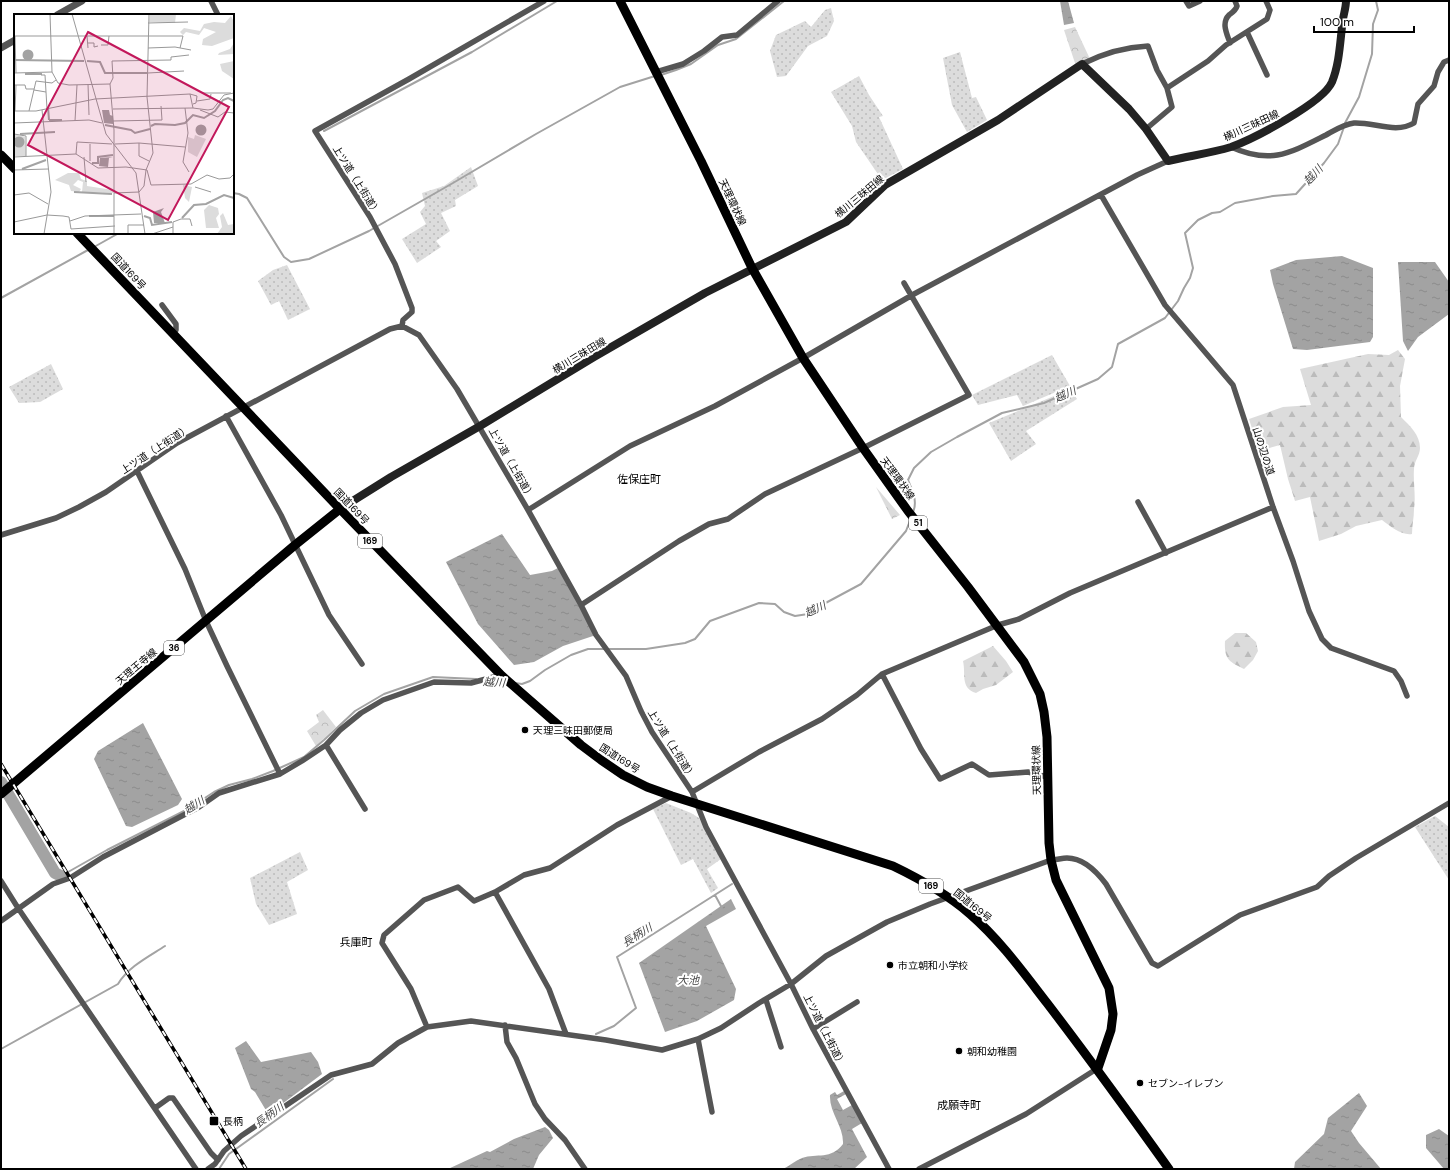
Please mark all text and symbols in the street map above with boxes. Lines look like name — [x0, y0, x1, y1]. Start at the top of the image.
scale bar — [1314, 8, 1414, 34]
inset map — [14, 14, 234, 234]
text: 100 m — [1320, 14, 1354, 30]
street label: 横川三昧田線 — [1221, 107, 1281, 144]
street label: 上ツ道（上街道） — [330, 143, 383, 218]
water label: 越川 — [1300, 161, 1326, 188]
street label: 横川三昧田線 — [832, 172, 886, 221]
street label: 天理環状線 — [716, 177, 749, 228]
street label: 国道169号 — [108, 250, 149, 292]
street label: 横川三昧田線 — [550, 334, 608, 376]
water label: 越川 — [1052, 383, 1079, 405]
street label: 上ツ道（上街道） — [118, 422, 192, 477]
street label: 上ツ道（上街道） — [486, 425, 537, 501]
street label: 山の辺の道 — [1250, 425, 1277, 477]
street label: 天理環状線 — [878, 454, 918, 502]
district label: 佐保庄町 — [617, 472, 661, 486]
street label: 国道169号 — [331, 485, 372, 527]
road number: 51 — [909, 516, 927, 530]
road number: 169 — [358, 534, 382, 548]
water label: 越川 — [802, 598, 829, 620]
road number: 36 — [164, 641, 184, 655]
street label: 天理王寺線 — [113, 645, 160, 687]
water label: 越川 — [483, 674, 506, 690]
street label: 上ツ道（上街道） — [645, 707, 698, 782]
place label: 天理三昧田郵便局 — [533, 724, 613, 737]
marker: 天理三昧田郵便局 — [520, 725, 530, 735]
street label: 国道169号 — [597, 741, 642, 776]
street label: 天理環状線 — [1030, 745, 1043, 795]
water label: 越川 — [181, 793, 208, 817]
road number: 169 — [919, 879, 943, 893]
street label: 国道169号 — [951, 886, 994, 925]
water label: 長柄川 — [619, 920, 656, 950]
district label: 兵庫町 — [340, 935, 373, 949]
place label: 市立朝和小学校 — [898, 959, 968, 972]
marker: 市立朝和小学校 — [885, 960, 895, 970]
water label: 大池 — [677, 973, 700, 987]
street label: 上ツ道（上街道） — [801, 992, 849, 1069]
place label: 朝和幼稚園 — [967, 1045, 1017, 1058]
marker: 朝和幼稚園 — [954, 1046, 964, 1056]
place label: セブン-イレブン — [1148, 1077, 1223, 1090]
marker: セブン-イレブン — [1135, 1078, 1145, 1088]
district label: 成願寺町 — [937, 1098, 981, 1112]
water label: 長柄川 — [252, 1099, 287, 1130]
marker: 長柄 — [208, 1115, 220, 1127]
place label: 長柄 — [223, 1115, 243, 1128]

